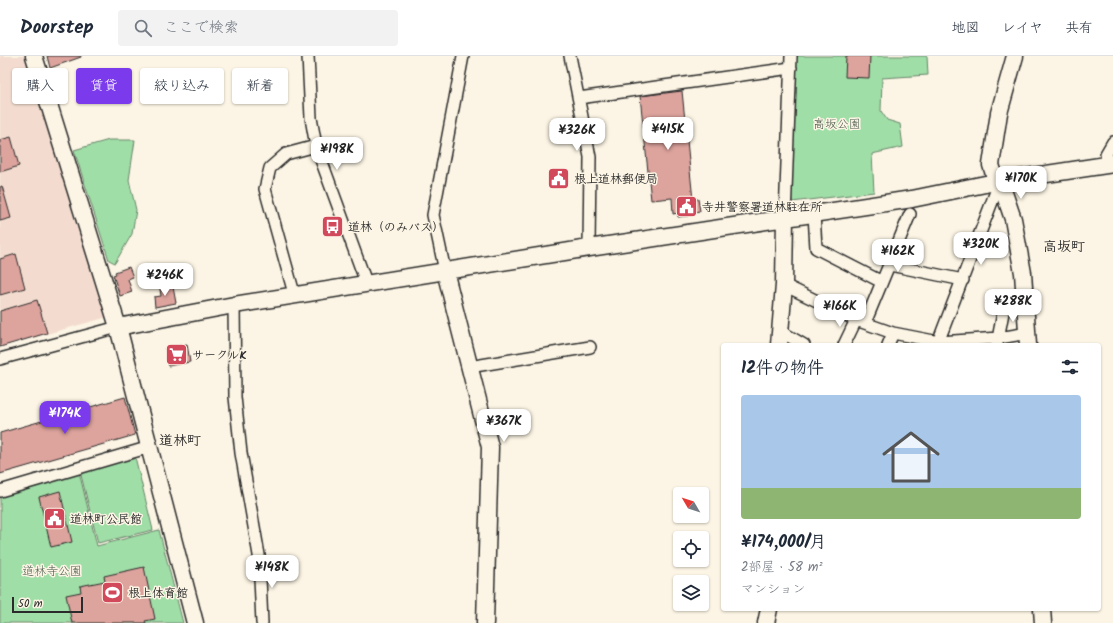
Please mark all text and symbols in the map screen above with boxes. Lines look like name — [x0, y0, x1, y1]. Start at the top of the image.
search box — [118, 10, 398, 46]
text: Doorstep — [20, 13, 94, 43]
text: ここで検索 — [164, 16, 239, 40]
icon: search — [132, 17, 154, 39]
text: 地図 — [952, 17, 980, 39]
text: レイヤ — [1002, 17, 1043, 39]
text: 共有 — [1065, 17, 1093, 39]
chip: 購入 — [12, 68, 68, 104]
chip: 賃貸 — [76, 68, 132, 104]
chip: 絞り込み — [140, 68, 224, 104]
chip: 新着 — [232, 68, 288, 104]
park label: 高坂公園 — [813, 115, 861, 134]
pin: ¥415K — [640, 117, 696, 151]
pin: ¥326K — [549, 118, 605, 152]
text: ¥415K — [651, 119, 685, 140]
text: ¥326K — [558, 120, 596, 141]
pin: ¥198K — [309, 137, 365, 171]
text: ¥198K — [320, 139, 354, 160]
public building icon: 根上道林郵便局 — [546, 166, 572, 192]
pin: ¥170K — [993, 166, 1049, 200]
text: ¥170K — [1005, 168, 1037, 189]
place label: 根上道林郵便局 — [574, 170, 658, 189]
public building icon: 寺井警察署道林駐在所 — [673, 194, 699, 220]
place label: 寺井警察署道林駐在所 — [702, 198, 823, 217]
bus stop icon: 道林（のみバス） — [320, 214, 346, 240]
place label: 道林（のみバス） — [348, 218, 444, 237]
pin: ¥320K — [953, 232, 1009, 266]
text: ¥320K — [962, 234, 1000, 255]
district label: 高坂町 — [1043, 236, 1085, 258]
pin: ¥162K — [870, 239, 926, 273]
text: ¥162K — [881, 241, 915, 262]
pin: ¥246K — [137, 263, 193, 297]
text: ¥246K — [146, 265, 184, 286]
pin: ¥288K — [985, 289, 1041, 323]
text: ¥288K — [994, 291, 1032, 312]
pin: ¥166K — [812, 294, 868, 328]
text: ¥166K — [823, 296, 857, 317]
supermarket icon: サークルK — [164, 342, 190, 368]
place label: サークルK — [192, 346, 247, 365]
text: 12件の物件 — [741, 355, 824, 382]
icon: filters — [1059, 356, 1081, 378]
pin: ¥174K — [37, 401, 93, 435]
text: ¥174K — [49, 403, 81, 424]
pin: ¥367K — [476, 409, 532, 443]
text: ¥367K — [486, 411, 522, 432]
icon: home — [875, 421, 947, 493]
district label: 道林町 — [159, 430, 201, 452]
north arrow — [673, 487, 709, 523]
map controls — [673, 487, 709, 611]
public building icon: 道林町公民館 — [42, 506, 68, 532]
place label: 道林町公民館 — [70, 510, 142, 529]
text: ¥174,000/月 — [741, 529, 826, 556]
button: locate — [673, 531, 709, 567]
pin: ¥148K — [244, 555, 300, 589]
text: ¥148K — [255, 557, 289, 578]
text: 2部屋 · 58 m² — [741, 557, 822, 578]
park label: 道林寺公園 — [22, 562, 82, 581]
button: layers — [673, 575, 709, 611]
text: マンション — [741, 579, 805, 600]
sports icon: 根上体育館 — [99, 580, 125, 606]
place label: 根上体育館 — [128, 584, 188, 603]
scale bar — [12, 595, 83, 614]
text: 50 m — [18, 595, 43, 613]

